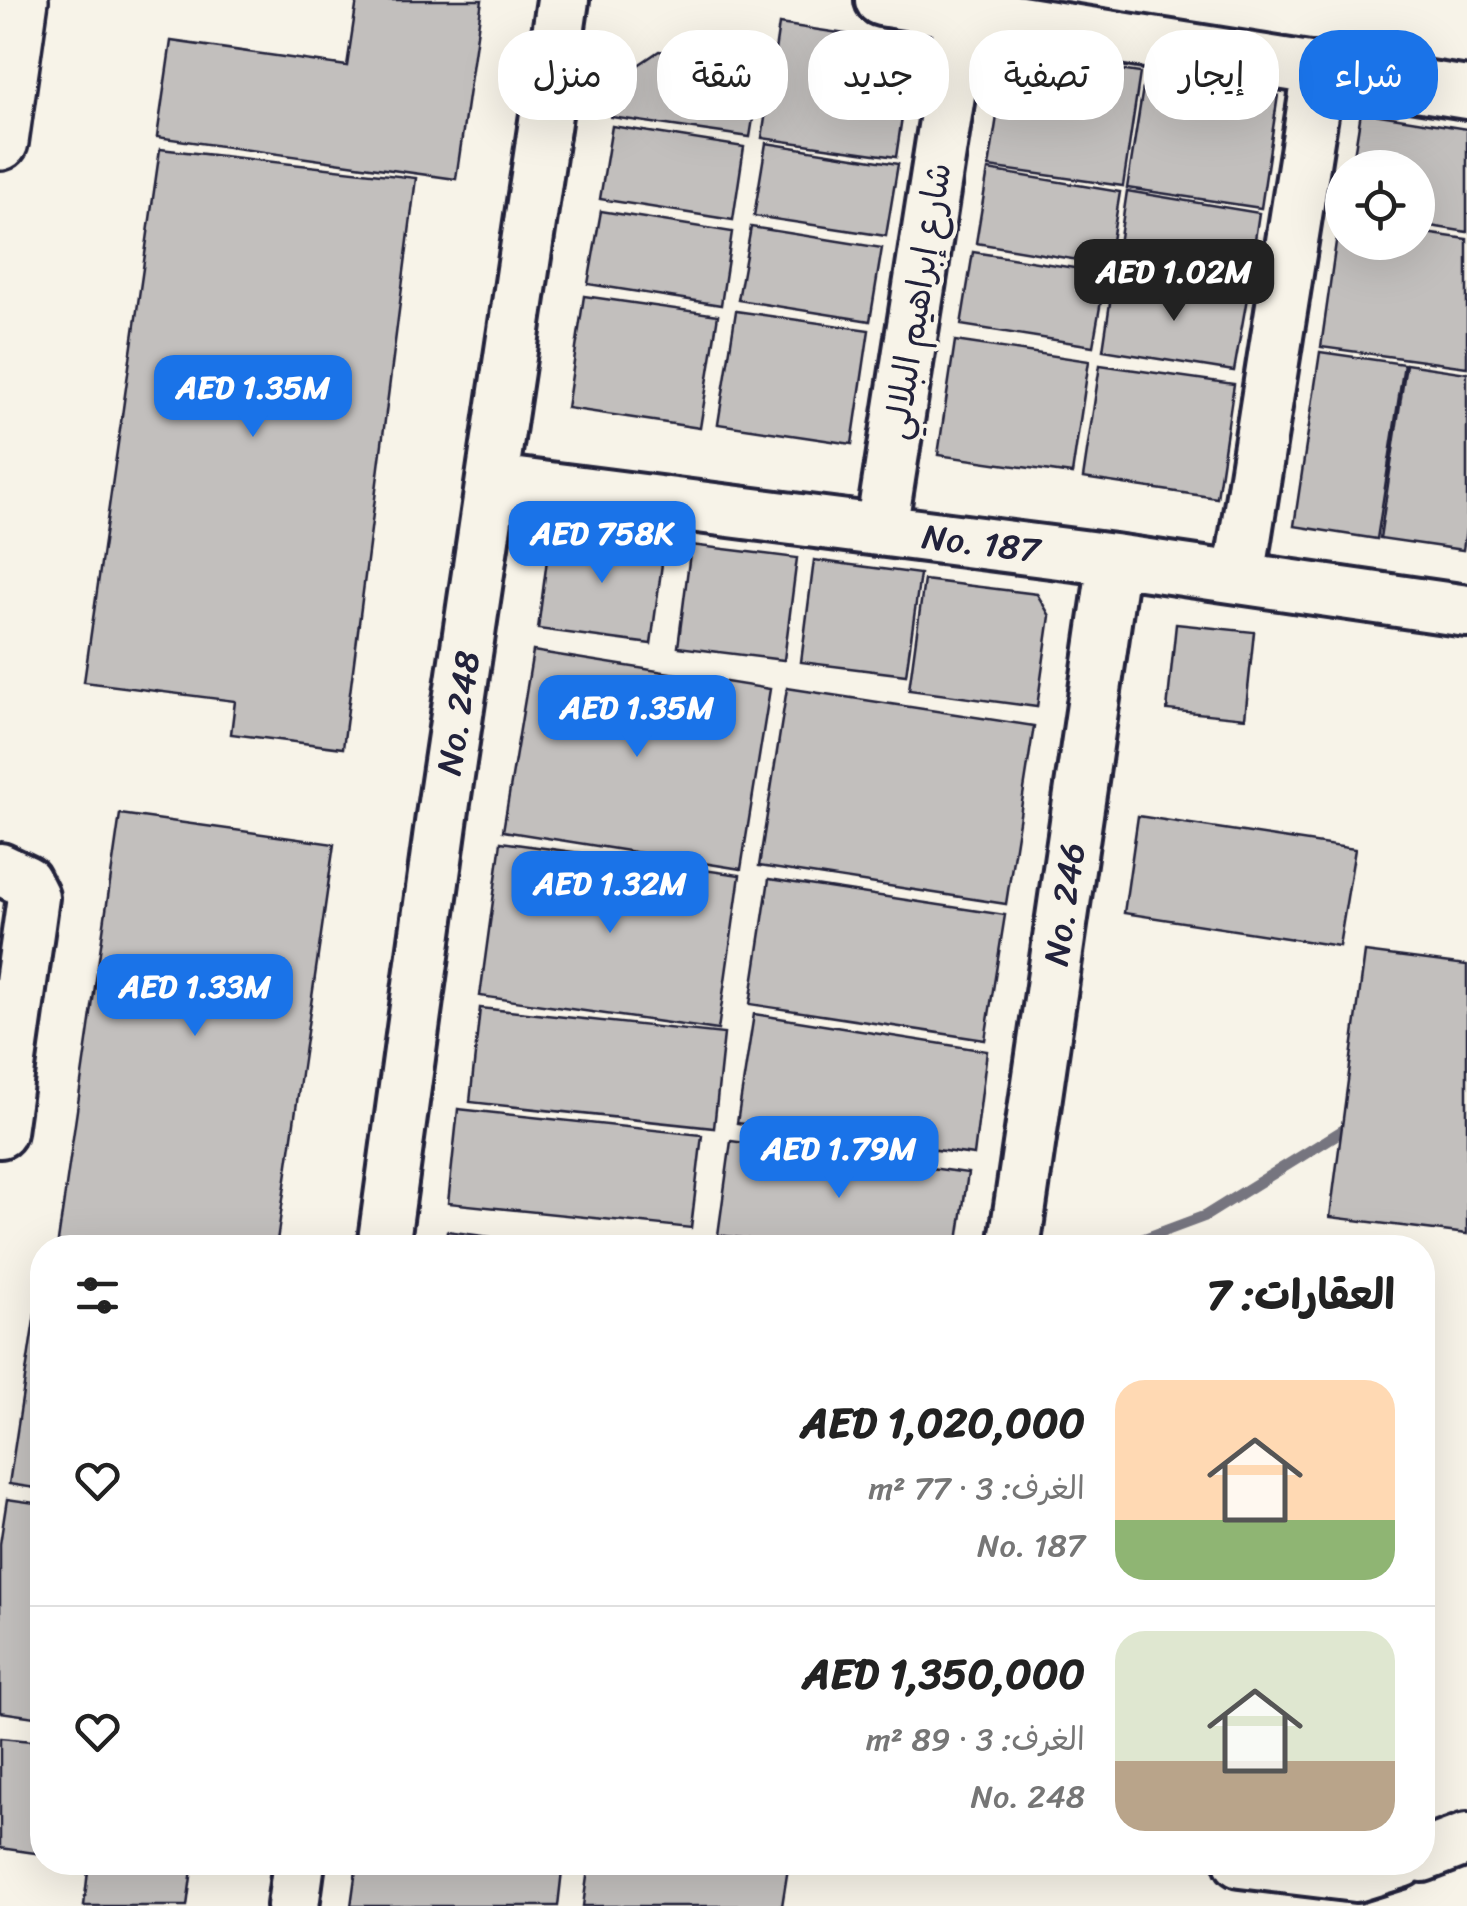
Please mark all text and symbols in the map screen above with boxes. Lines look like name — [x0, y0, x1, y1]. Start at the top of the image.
chip: منزل — [498, 30, 637, 120]
chip: شقة — [657, 30, 788, 120]
chip: جديد — [808, 30, 949, 120]
chip: تصفية — [969, 30, 1124, 120]
chip: إيجار — [1144, 30, 1279, 120]
chip: شراء — [1299, 30, 1438, 120]
map controls — [1325, 150, 1435, 260]
button: locate — [1325, 150, 1435, 260]
street label: شارع إبراهيم البلالي — [864, 158, 970, 444]
pin: AED 1.02M — [1060, 239, 1288, 324]
text: AED 1.02M — [1096, 243, 1252, 300]
pin: AED 1.35M — [139, 355, 367, 440]
text: AED 1.35M — [176, 359, 330, 416]
pin: AED 758K — [499, 501, 705, 586]
text: AED 758K — [531, 505, 673, 562]
street label: No. 187 — [919, 505, 1045, 581]
street label: No. 248 — [418, 646, 498, 780]
pin: AED 1.35M — [523, 675, 751, 760]
text: AED 1.35M — [560, 679, 714, 736]
street label: No. 246 — [1025, 838, 1103, 970]
pin: AED 1.32M — [496, 851, 724, 936]
text: AED 1.32M — [534, 855, 687, 912]
pin: AED 1.33M — [81, 954, 309, 1039]
text: AED 1.33M — [119, 958, 271, 1015]
pin: AED 1.79M — [725, 1116, 953, 1201]
text: AED 1.79M — [762, 1120, 916, 1177]
text: العقارات: 7 — [1207, 1258, 1395, 1332]
icon: filters — [70, 1268, 125, 1323]
text: AED 1,020,000 — [801, 1386, 1085, 1460]
icon: home — [1195, 1420, 1315, 1540]
icon: heart — [70, 1453, 125, 1508]
text: الغرف: 3 · 77 m² — [868, 1460, 1085, 1517]
text: No. 187 — [977, 1517, 1085, 1574]
text: AED 1,350,000 — [803, 1637, 1085, 1711]
icon: home — [1195, 1671, 1315, 1791]
icon: heart — [70, 1704, 125, 1759]
text: الغرف: 3 · 89 m² — [866, 1711, 1085, 1768]
text: No. 248 — [971, 1768, 1085, 1825]

